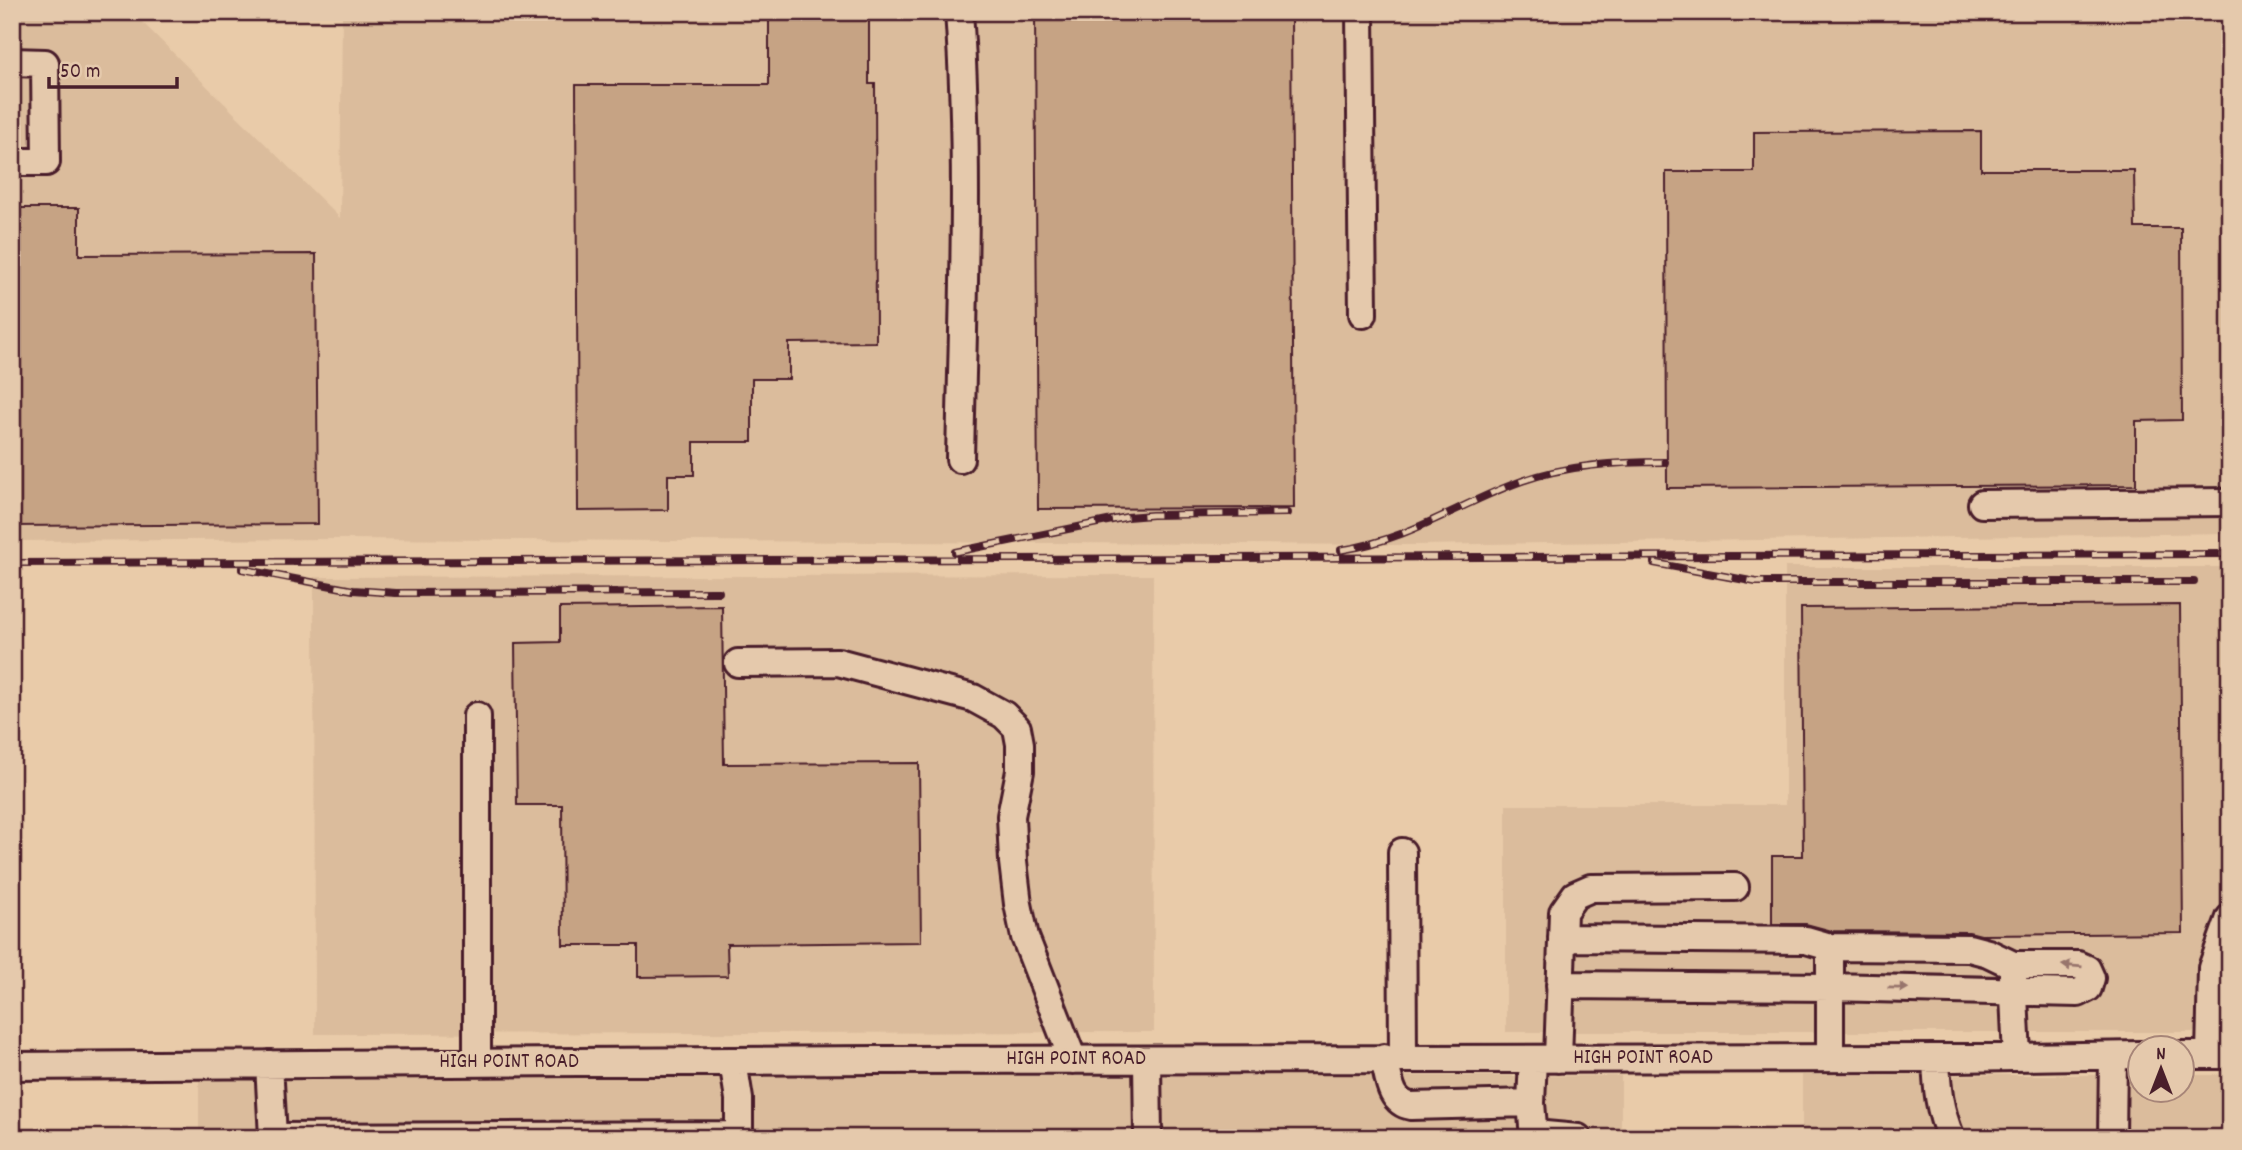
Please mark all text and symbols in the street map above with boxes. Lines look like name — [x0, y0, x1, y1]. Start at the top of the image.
scale bar — [49, 46, 177, 90]
text: 50 m — [60, 58, 100, 88]
one-way arrow — [2061, 961, 2083, 972]
one-way arrow — [1887, 983, 1909, 994]
north arrow — [2126, 1034, 2196, 1104]
text: N — [2156, 1042, 2166, 1069]
street label: HIGH POINT ROAD — [1573, 1044, 1713, 1074]
street label: HIGH POINT ROAD — [1006, 1045, 1146, 1075]
street label: HIGH POINT ROAD — [439, 1048, 579, 1078]

